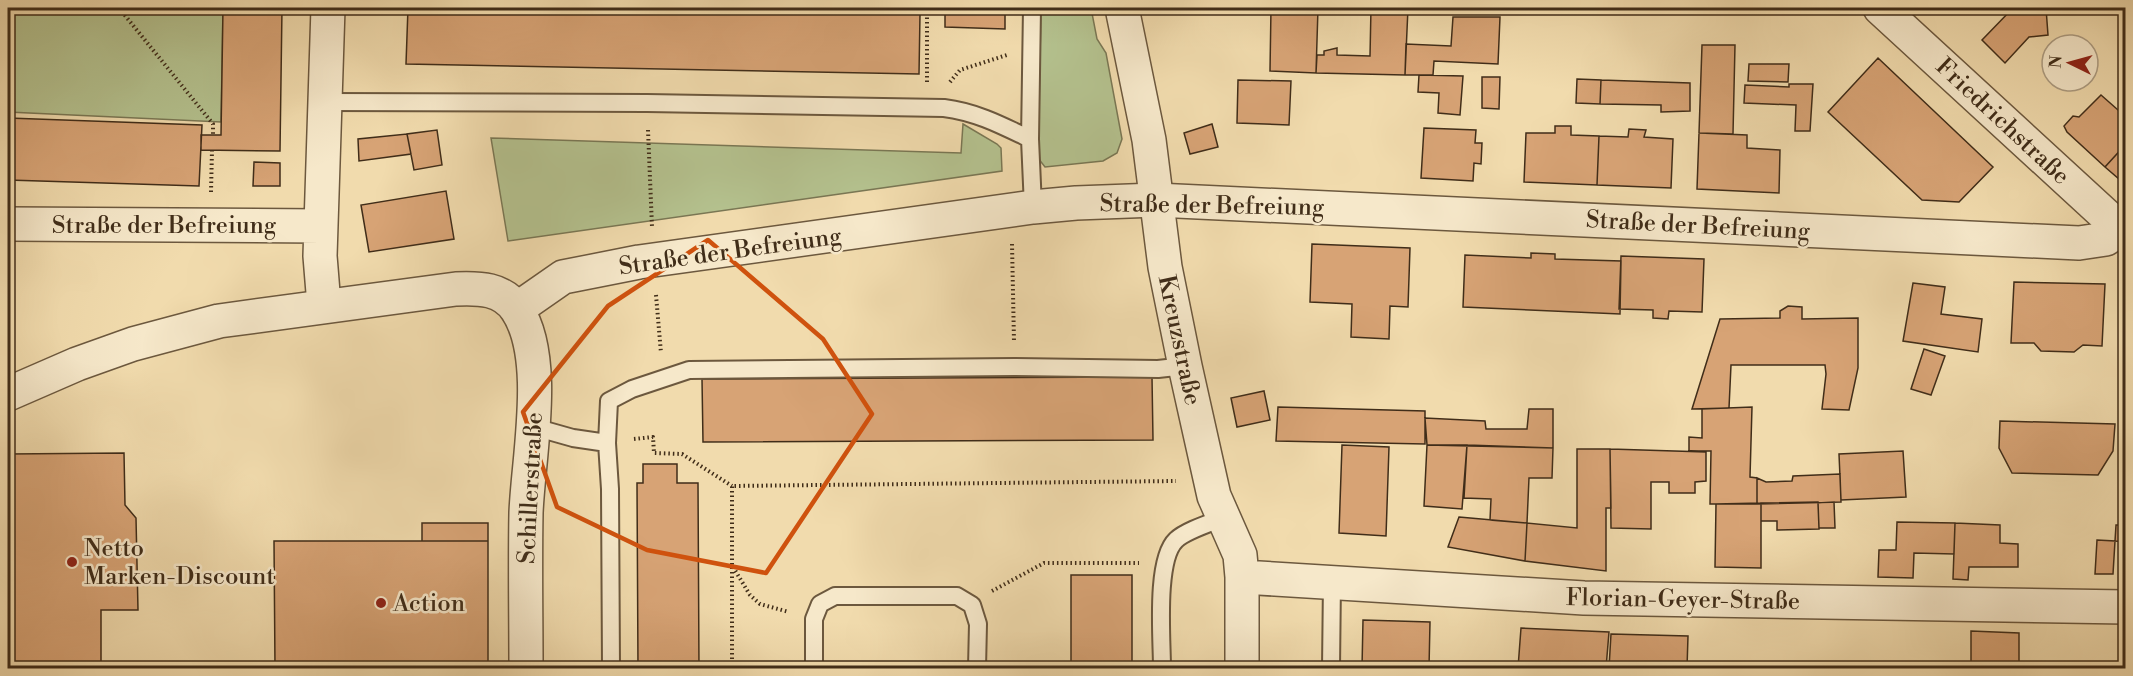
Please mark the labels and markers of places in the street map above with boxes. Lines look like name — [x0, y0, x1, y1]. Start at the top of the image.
place label: Netto Marken-Discount — [84, 534, 275, 592]
marker: Netto Marken-Discount — [65, 555, 79, 569]
place label: Action — [392, 589, 465, 619]
marker: Action — [374, 596, 388, 610]

